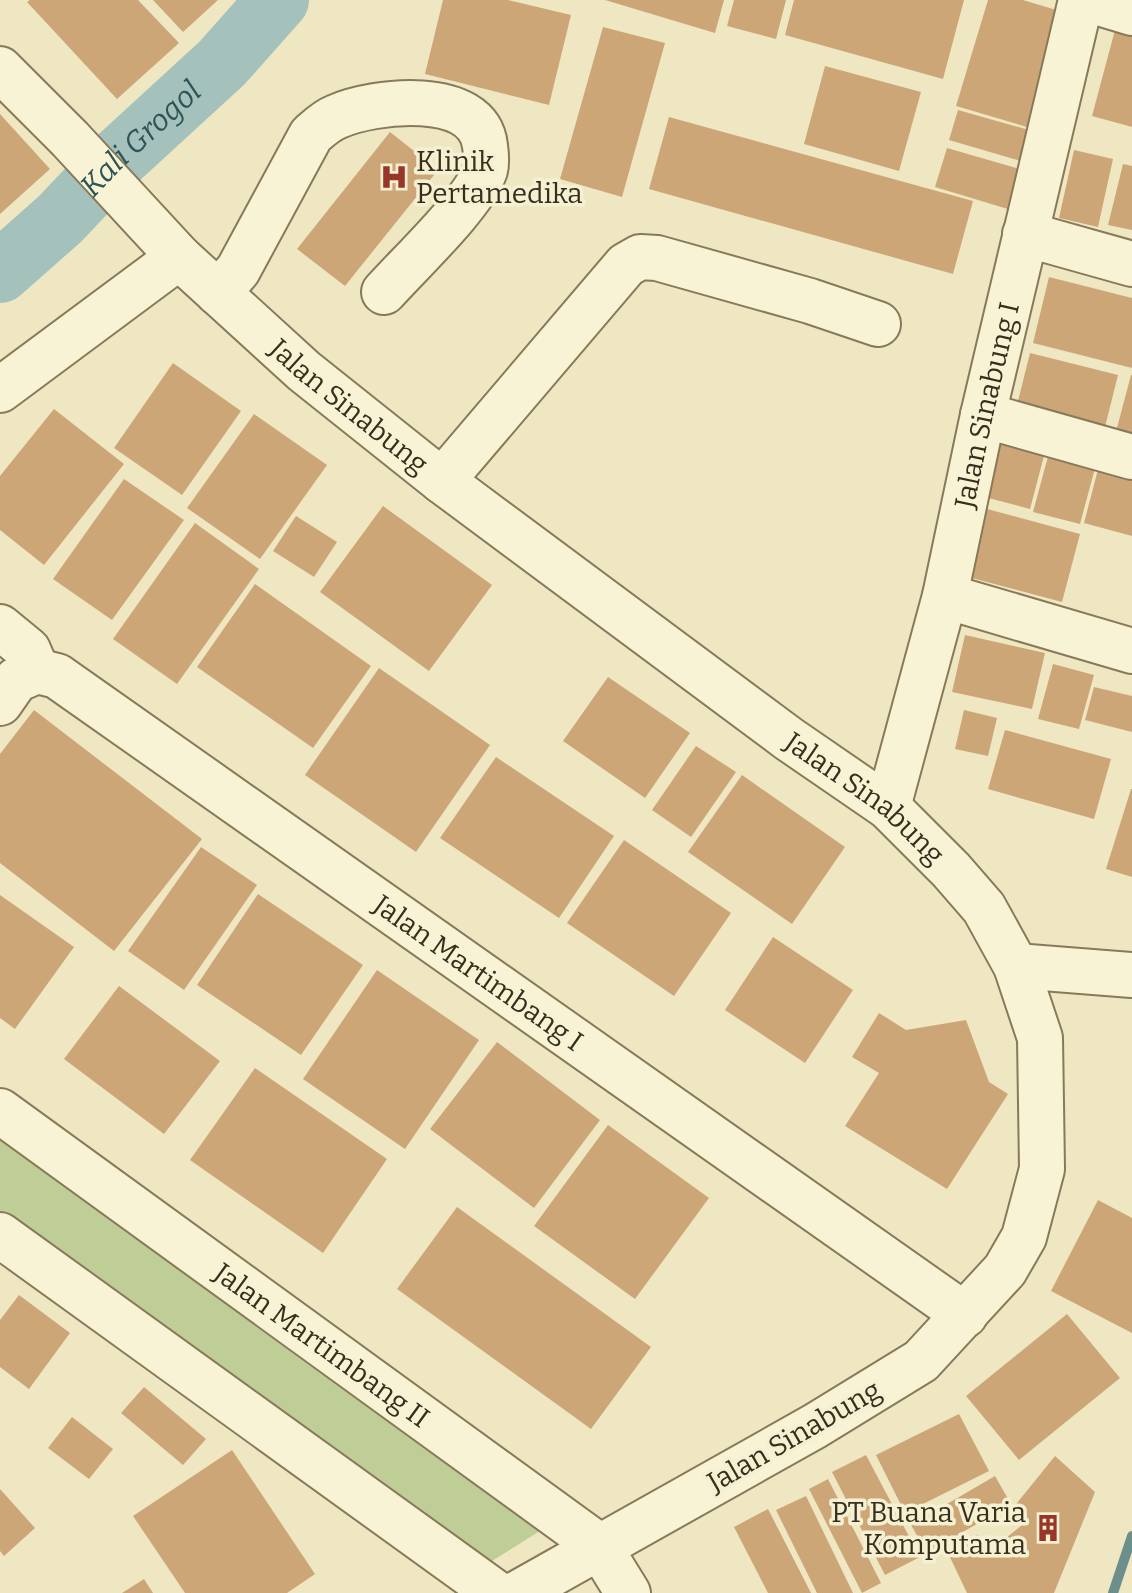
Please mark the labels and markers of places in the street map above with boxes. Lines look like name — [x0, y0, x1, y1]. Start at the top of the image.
place label: Klinik Pertamedika — [416, 145, 582, 210]
hospital icon: Klinik Pertamedika — [379, 162, 409, 192]
place label: PT Buana Varia Komputama — [831, 1496, 1026, 1561]
building icon: PT Buana Varia Komputama — [1033, 1513, 1063, 1543]

